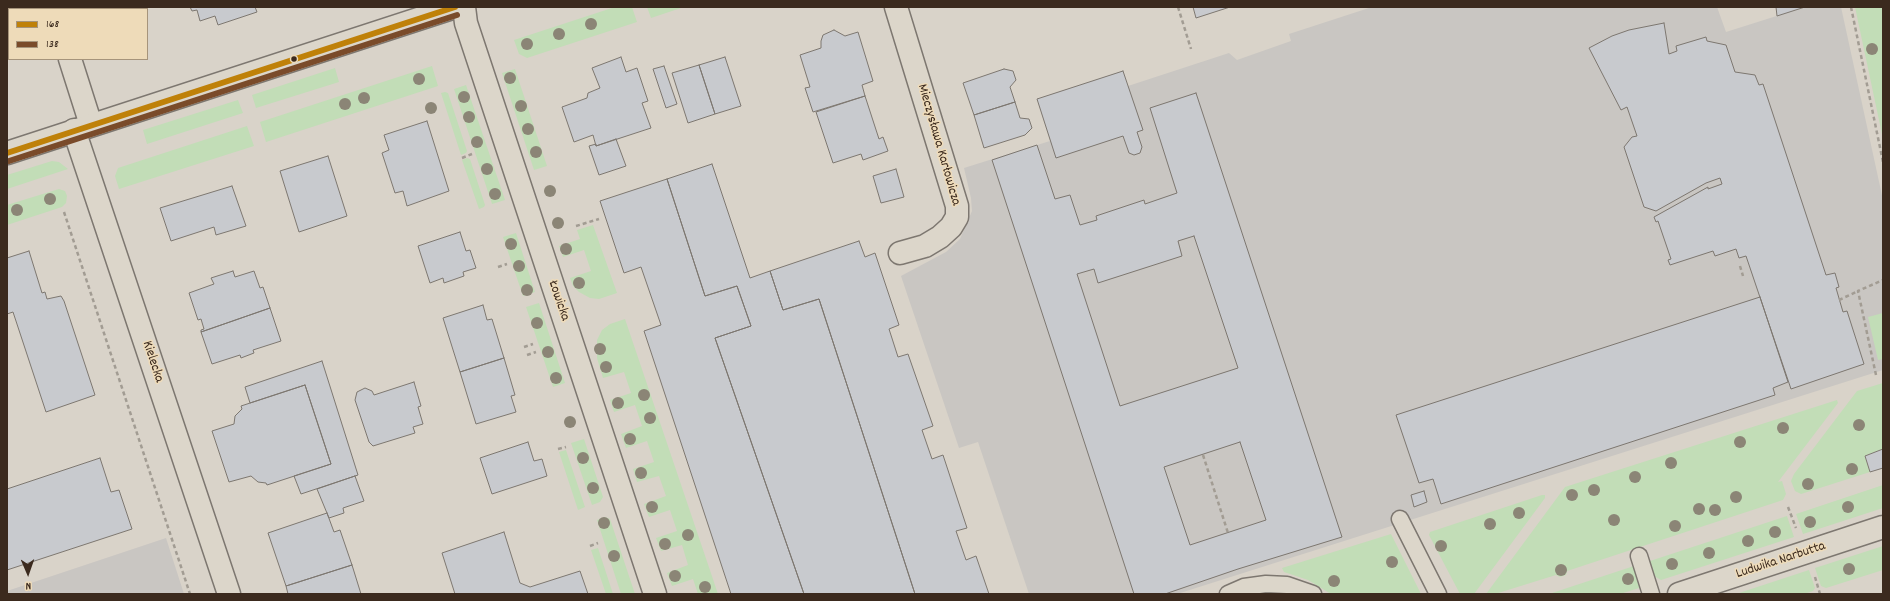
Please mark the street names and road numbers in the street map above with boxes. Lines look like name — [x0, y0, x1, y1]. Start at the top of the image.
street label: Mieczysława Karłowicza — [913, 82, 963, 208]
street label: Łowicka — [543, 279, 573, 323]
street label: Kielecka — [137, 339, 167, 385]
street label: Ludwika Narbutta — [1734, 539, 1828, 583]

